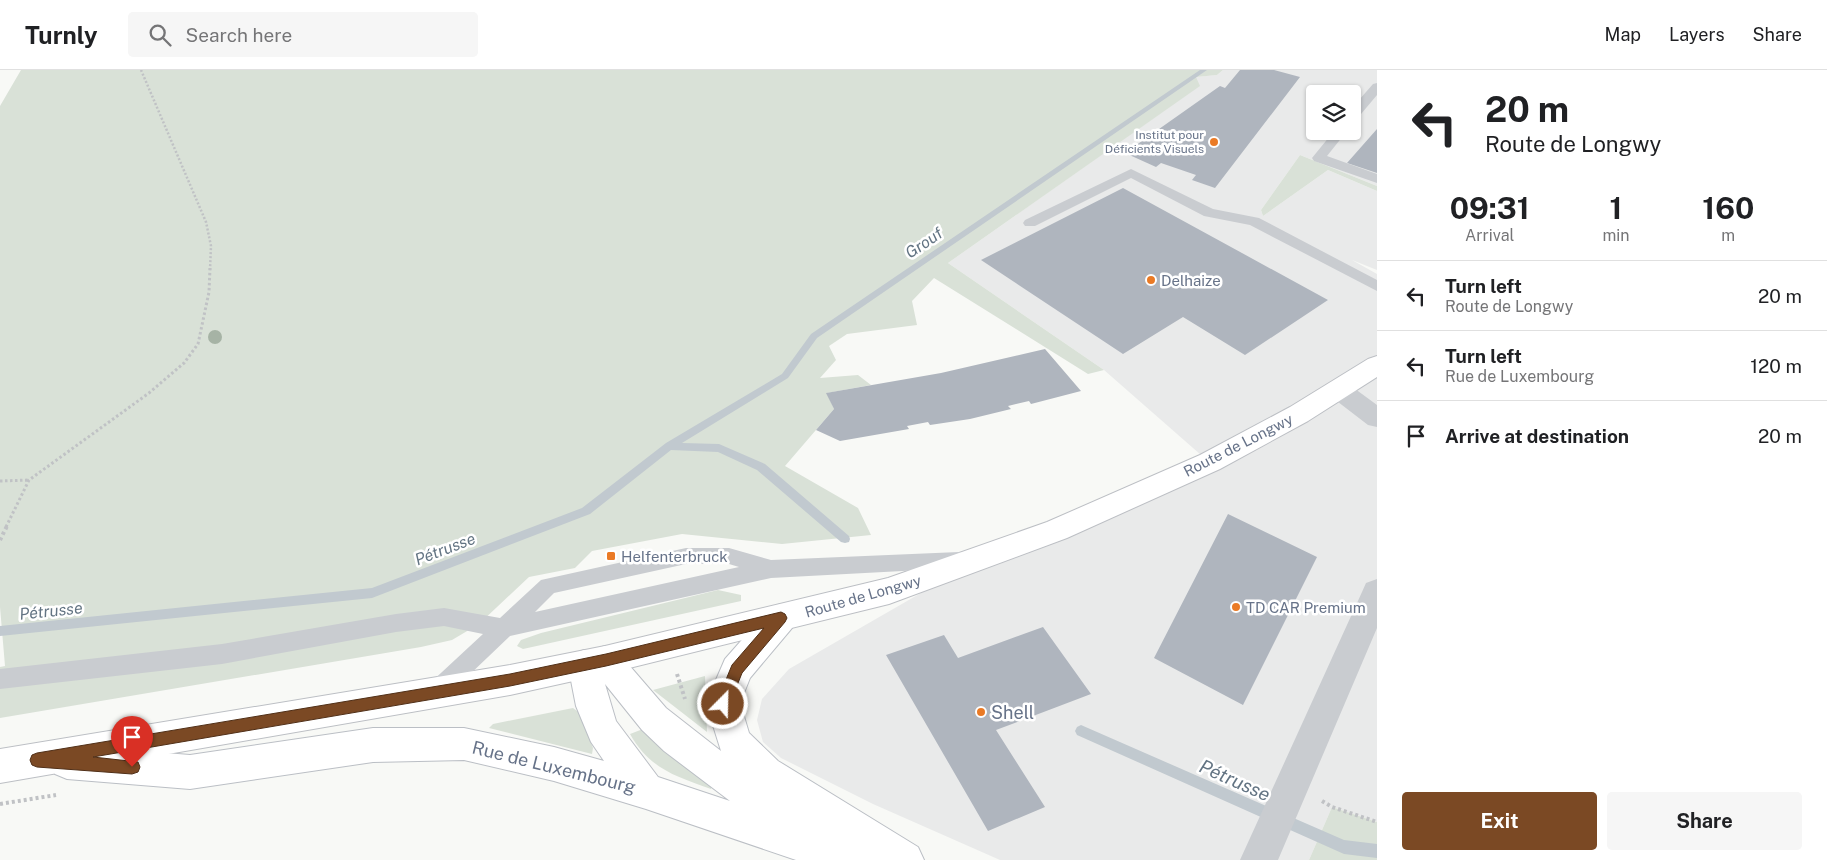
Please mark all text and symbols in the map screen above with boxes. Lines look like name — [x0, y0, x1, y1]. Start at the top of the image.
search box — [128, 12, 478, 57]
text: Turnly — [25, 21, 98, 49]
icon: search — [146, 21, 174, 49]
text: Search here — [186, 24, 292, 46]
text: Map — [1605, 24, 1641, 45]
text: Layers — [1669, 24, 1725, 45]
text: Share — [1753, 24, 1802, 45]
map controls — [1306, 85, 1361, 140]
button: layers — [1306, 85, 1361, 140]
text: 20 m — [1485, 89, 1569, 130]
icon: left — [1402, 90, 1467, 155]
place label: Institut pour Déficients Visuels — [1105, 128, 1204, 156]
text: Route de Longwy — [1485, 131, 1661, 157]
marker: Institut pour Déficients Visuels — [1208, 136, 1220, 148]
text: 09:31 — [1450, 190, 1530, 226]
text: 1 — [1610, 190, 1622, 226]
text: 160 — [1702, 190, 1754, 226]
water label: Grouf — [902, 223, 947, 262]
text: Arrival — [1465, 226, 1514, 245]
text: min — [1602, 226, 1630, 245]
text: m — [1721, 226, 1735, 245]
place label: Delhaize — [1161, 272, 1221, 289]
marker: Delhaize — [1145, 274, 1157, 286]
text: Turn left — [1445, 275, 1522, 297]
icon: left — [1402, 282, 1430, 310]
text: 20 m — [1758, 285, 1802, 307]
text: Route de Longwy — [1445, 297, 1573, 316]
text: Turn left — [1445, 345, 1522, 367]
icon: left — [1402, 352, 1430, 380]
text: 120 m — [1750, 355, 1802, 377]
text: Rue de Luxembourg — [1445, 367, 1594, 386]
street label: Route de Longwy — [1181, 410, 1295, 480]
icon: arrive — [1402, 422, 1430, 450]
text: Arrive at destination — [1445, 425, 1629, 447]
text: 20 m — [1758, 425, 1802, 447]
water label: Pétrusse — [412, 529, 478, 569]
place label: Helfenterbruck — [621, 548, 728, 565]
marker: Helfenterbruck — [605, 550, 617, 562]
street label: Route de Longwy — [803, 571, 923, 621]
water label: Pétrusse — [19, 598, 84, 624]
place label: TD CAR Premium — [1246, 599, 1366, 616]
marker: TD CAR Premium — [1230, 601, 1242, 613]
position arrow — [696, 677, 748, 729]
place label: Shell — [991, 702, 1034, 723]
marker: Shell — [975, 706, 987, 718]
pin — [111, 716, 153, 767]
icon: arrive — [118, 723, 146, 751]
street label: Rue de Luxembourg — [470, 737, 638, 797]
water label: Pétrusse — [1196, 755, 1274, 805]
button: Exit — [1402, 792, 1597, 850]
button: Share — [1607, 792, 1802, 850]

